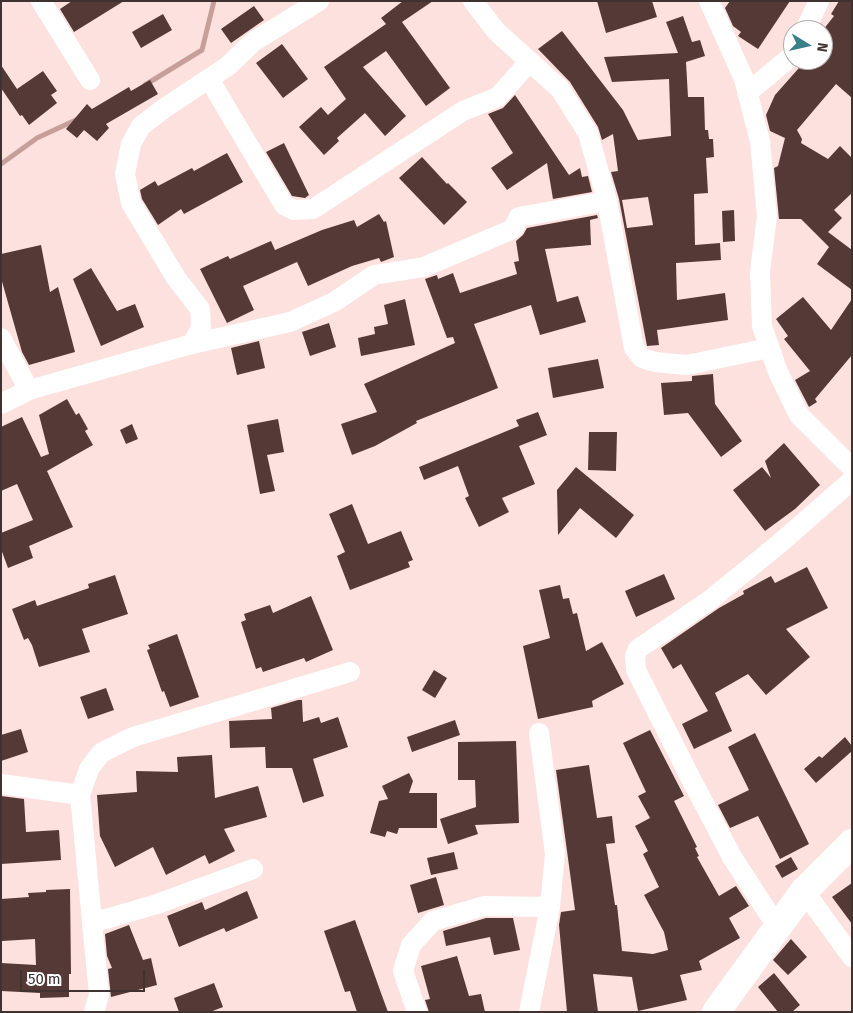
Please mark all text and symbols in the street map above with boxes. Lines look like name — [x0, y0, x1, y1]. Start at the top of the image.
north arrow — [783, 20, 833, 70]
text: N — [813, 41, 831, 53]
scale bar — [22, 960, 148, 992]
text: 50 m — [28, 970, 61, 988]

